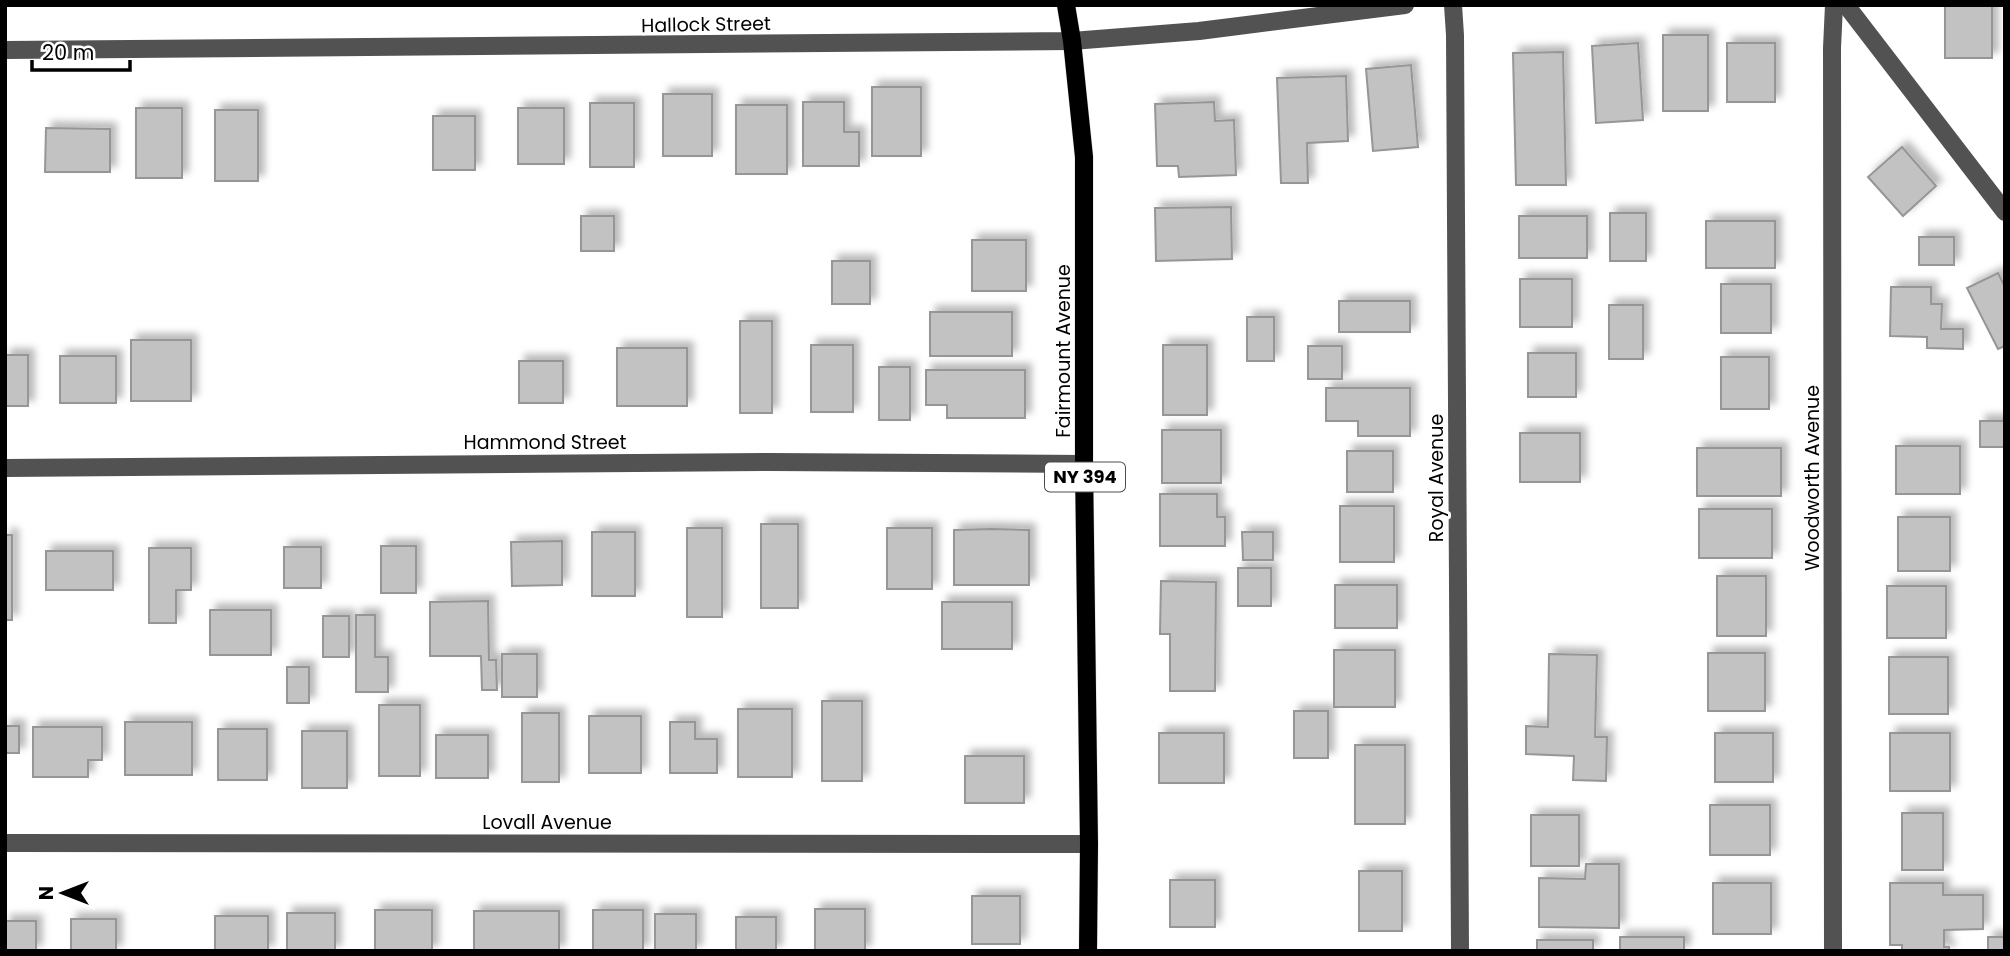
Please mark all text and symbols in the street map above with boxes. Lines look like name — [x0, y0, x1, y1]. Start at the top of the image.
street label: Hallock Street — [641, 10, 771, 39]
scale bar — [32, 28, 130, 72]
text: 20 m — [42, 38, 95, 67]
street label: Fairmount Avenue — [1050, 264, 1077, 438]
street label: Woodworth Avenue — [1799, 385, 1826, 571]
street label: Royal Avenue — [1423, 414, 1450, 542]
street label: Hammond Street — [463, 429, 627, 456]
road number: NY 394 — [1045, 462, 1125, 491]
street label: Lovall Avenue — [482, 809, 612, 836]
north arrow — [28, 858, 98, 928]
text: N — [33, 886, 60, 900]

